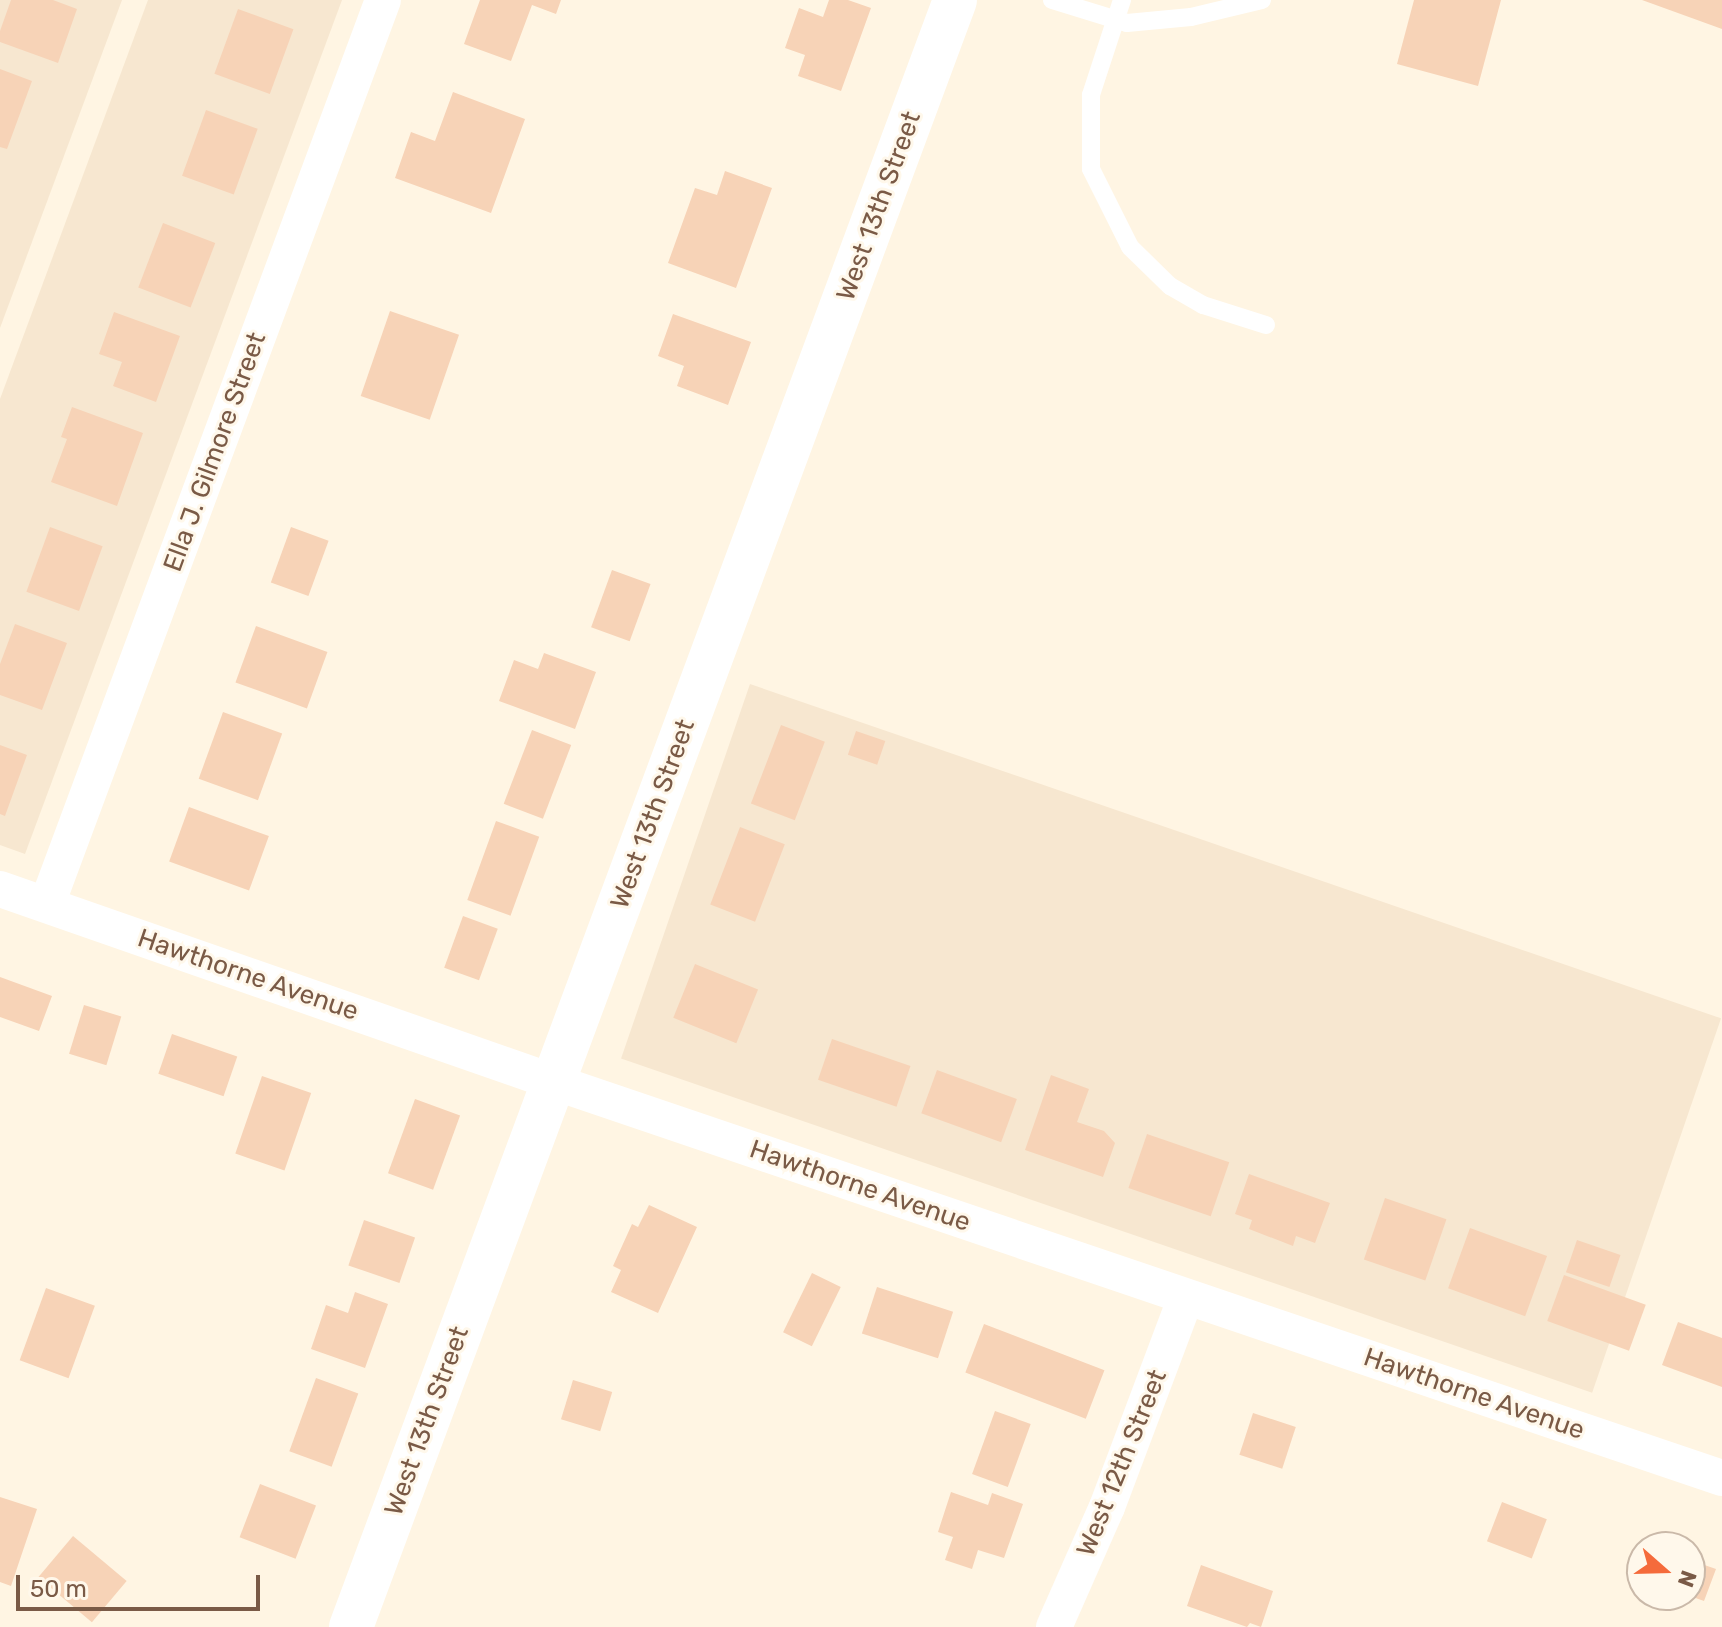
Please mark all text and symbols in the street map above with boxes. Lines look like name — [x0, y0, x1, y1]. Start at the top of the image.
street label: West 13th Street — [830, 107, 928, 305]
street label: Ella J. Gilmore Street — [157, 328, 273, 576]
street label: West 13th Street — [604, 715, 702, 913]
street label: Hawthorne Avenue — [133, 922, 363, 1028]
street label: Hawthorne Avenue — [745, 1133, 975, 1239]
street label: West 13th Street — [378, 1322, 476, 1520]
street label: Hawthorne Avenue — [1359, 1341, 1589, 1447]
street label: West 12th Street — [1070, 1365, 1174, 1561]
north arrow — [1626, 1531, 1706, 1611]
scale bar — [20, 1559, 264, 1609]
text: N — [1672, 1567, 1703, 1591]
text: 50 m — [30, 1575, 87, 1603]

